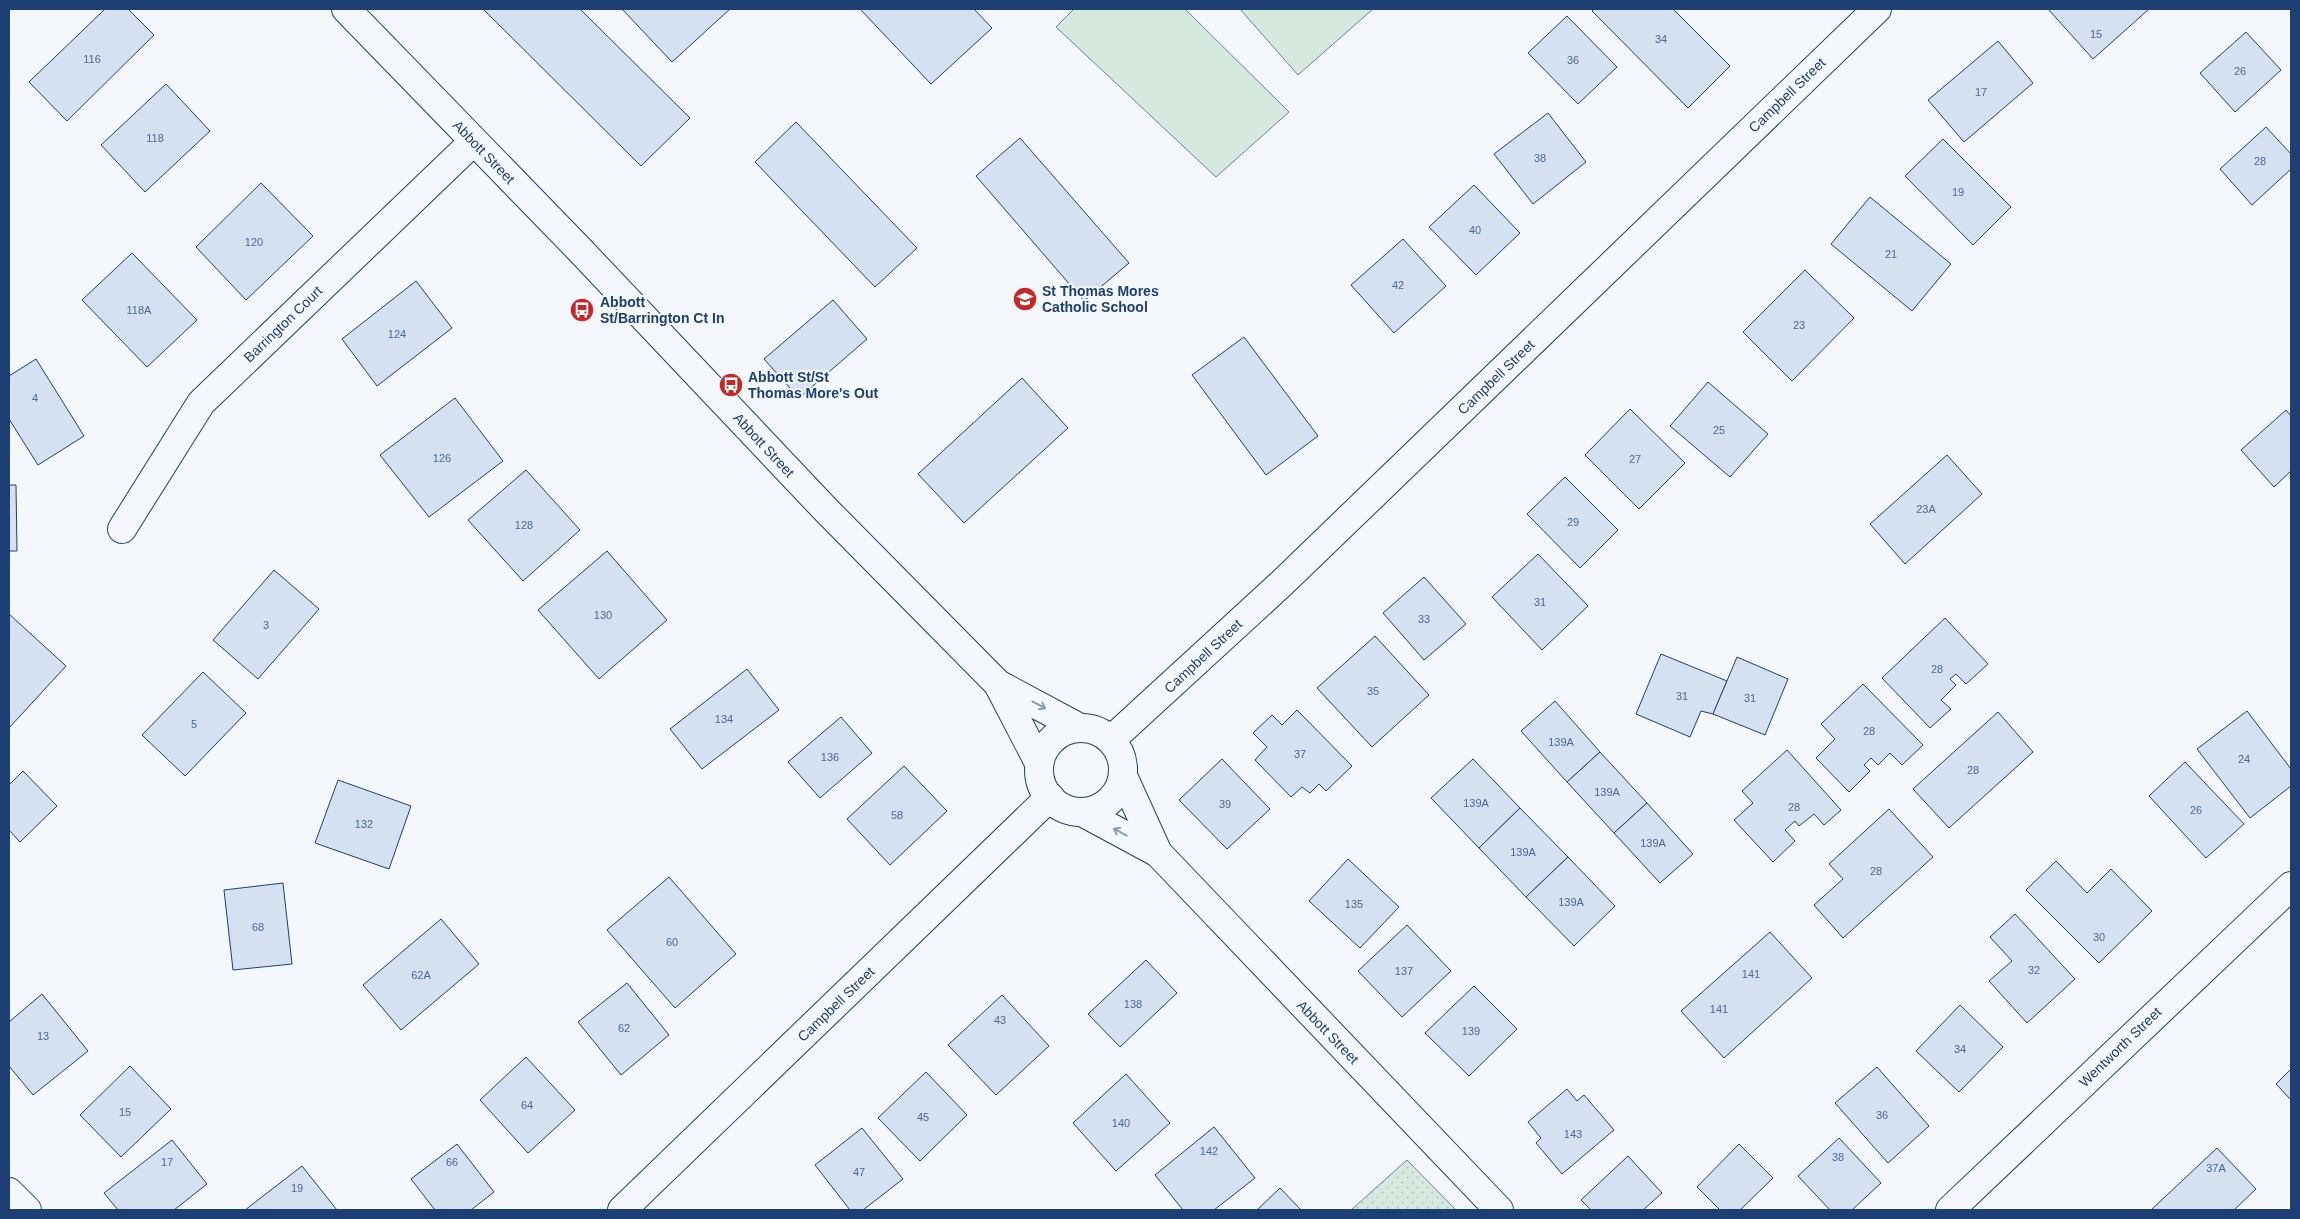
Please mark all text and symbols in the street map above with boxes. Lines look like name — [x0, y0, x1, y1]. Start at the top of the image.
house number: 15 — [2090, 28, 2102, 40]
house number: 34 — [1655, 33, 1667, 45]
house number: 116 — [83, 53, 101, 65]
house number: 36 — [1567, 54, 1579, 66]
street label: Campbell Street — [1745, 54, 1829, 136]
house number: 26 — [2234, 65, 2246, 77]
house number: 17 — [1975, 86, 1987, 98]
street label: Abbott Street — [450, 117, 518, 187]
house number: 118 — [146, 132, 164, 144]
house number: 38 — [1534, 152, 1546, 164]
house number: 28 — [2254, 155, 2266, 167]
house number: 19 — [1952, 186, 1964, 198]
house number: 40 — [1469, 224, 1481, 236]
house number: 120 — [245, 236, 263, 248]
house number: 21 — [1885, 248, 1897, 260]
house number: 42 — [1392, 279, 1404, 291]
street label: Barrington Court — [240, 282, 326, 365]
place label: St Thomas Mores Catholic School — [1042, 283, 1159, 315]
school or university icon: St Thomas Mores Catholic School — [1012, 286, 1038, 312]
place label: Abbott St/Barrington Ct In — [600, 294, 724, 326]
bus stop icon: Abbott St/Barrington Ct In — [569, 297, 595, 323]
house number: 118A — [127, 304, 152, 316]
house number: 23 — [1793, 319, 1805, 331]
house number: 124 — [388, 328, 406, 340]
street label: Campbell Street — [1454, 336, 1538, 418]
place label: Abbott St/St Thomas More's Out — [748, 369, 878, 401]
bus stop icon: Abbott St/St Thomas More's Out — [718, 372, 744, 398]
house number: 4 — [32, 392, 38, 404]
street label: Abbott Street — [730, 410, 798, 480]
house number: 25 — [1713, 424, 1725, 436]
house number: 126 — [433, 452, 451, 464]
house number: 27 — [1629, 453, 1641, 465]
house number: 23A — [1916, 503, 1936, 515]
house number: 29 — [1567, 516, 1579, 528]
house number: 128 — [515, 519, 533, 531]
house number: 31 — [1534, 596, 1546, 608]
house number: 130 — [594, 609, 612, 621]
house number: 33 — [1418, 613, 1430, 625]
street label: Campbell Street — [1161, 616, 1245, 696]
house number: 3 — [263, 619, 269, 631]
house number: 28 — [1931, 663, 1943, 675]
house number: 35 — [1367, 685, 1379, 697]
house number: 31 — [1676, 690, 1688, 702]
house number: 31 — [1744, 692, 1756, 704]
one-way arrow — [1032, 701, 1046, 711]
house number: 134 — [715, 713, 733, 725]
house number: 5 — [191, 718, 197, 730]
house number: 28 — [1863, 725, 1875, 737]
house number: 139A — [1548, 736, 1575, 748]
house number: 37 — [1294, 748, 1306, 760]
house number: 136 — [821, 751, 839, 763]
house number: 24 — [2238, 753, 2250, 765]
house number: 28 — [1967, 764, 1979, 776]
house number: 139A — [1594, 786, 1621, 798]
house number: 139A — [1463, 797, 1490, 809]
house number: 39 — [1219, 798, 1231, 810]
house number: 28 — [1788, 801, 1800, 813]
house number: 26 — [2190, 804, 2202, 816]
house number: 58 — [891, 809, 903, 821]
house number: 132 — [355, 818, 373, 830]
one-way arrow — [1113, 827, 1128, 836]
house number: 139A — [1640, 837, 1667, 849]
house number: 139A — [1510, 846, 1537, 858]
house number: 28 — [1870, 865, 1882, 877]
house number: 139A — [1558, 896, 1585, 908]
house number: 135 — [1345, 898, 1363, 910]
house number: 68 — [252, 921, 264, 933]
house number: 30 — [2093, 931, 2105, 943]
house number: 60 — [666, 936, 678, 948]
street label: Campbell Street — [794, 963, 878, 1045]
house number: 32 — [2028, 964, 2040, 976]
house number: 137 — [1395, 965, 1413, 977]
house number: 141 — [1742, 968, 1760, 980]
house number: 62A — [411, 969, 431, 981]
street label: Abbott Street — [1294, 997, 1362, 1067]
house number: 138 — [1124, 998, 1142, 1010]
house number: 141 — [1710, 1003, 1728, 1015]
street label: Wentworth Street — [2076, 1004, 2164, 1090]
house number: 43 — [994, 1014, 1006, 1026]
house number: 62 — [618, 1022, 630, 1034]
house number: 139 — [1462, 1025, 1480, 1037]
house number: 13 — [37, 1030, 49, 1042]
house number: 34 — [1954, 1043, 1966, 1055]
house number: 64 — [521, 1099, 533, 1111]
house number: 15 — [119, 1106, 131, 1118]
house number: 36 — [1876, 1109, 1888, 1121]
house number: 45 — [917, 1111, 929, 1123]
house number: 140 — [1112, 1117, 1130, 1129]
house number: 143 — [1564, 1128, 1582, 1140]
house number: 142 — [1200, 1145, 1218, 1157]
house number: 38 — [1832, 1151, 1844, 1163]
house number: 17 — [161, 1156, 173, 1168]
house number: 66 — [446, 1156, 458, 1168]
house number: 37A — [2206, 1162, 2226, 1174]
house number: 47 — [853, 1166, 865, 1178]
house number: 19 — [291, 1182, 303, 1194]

